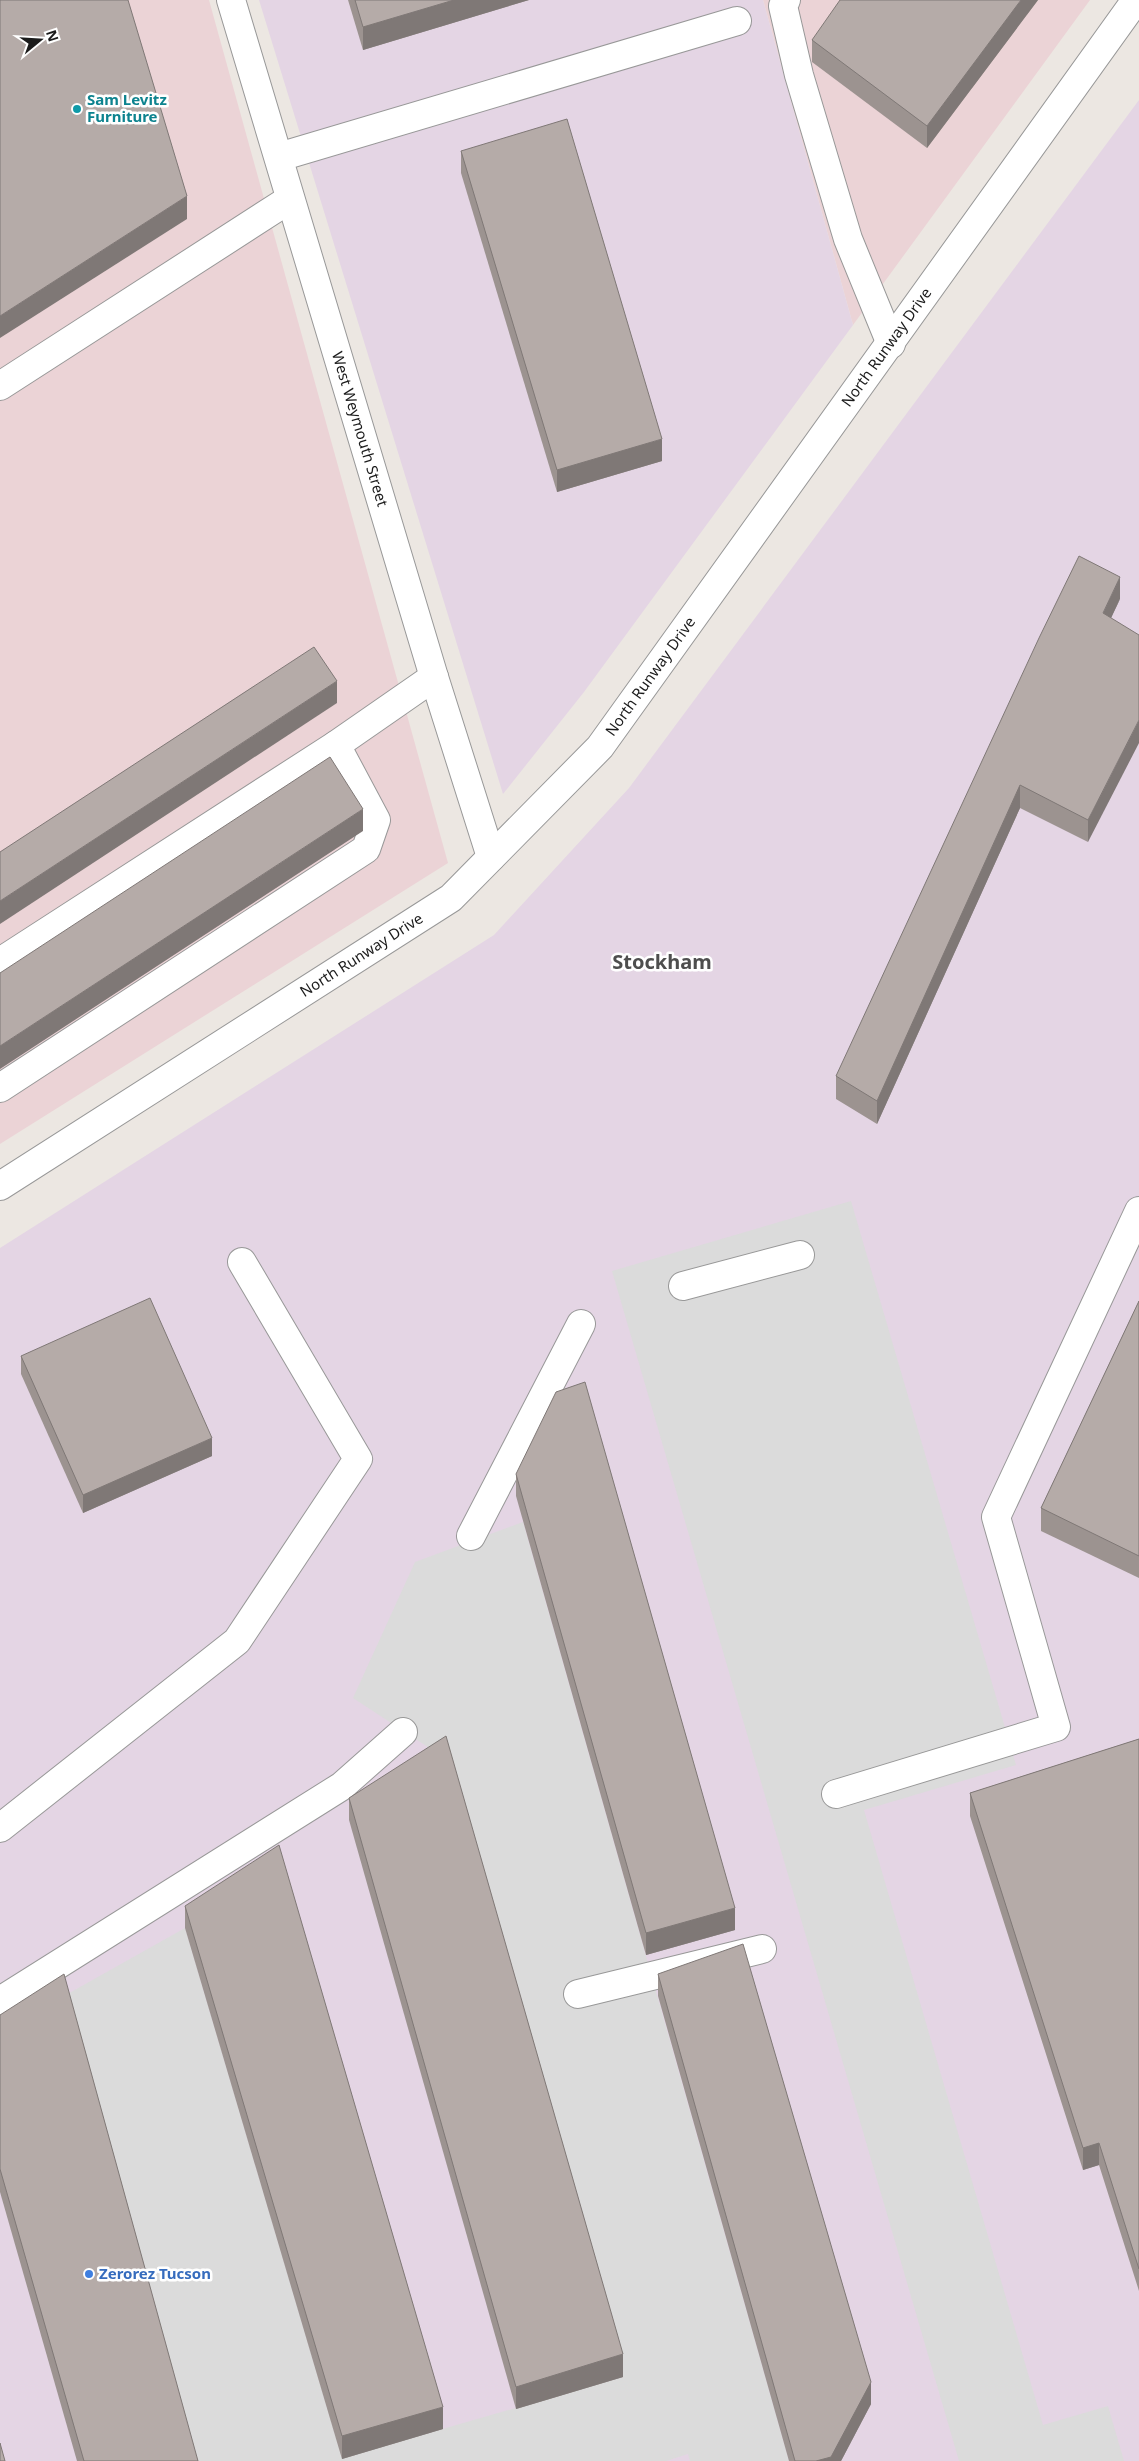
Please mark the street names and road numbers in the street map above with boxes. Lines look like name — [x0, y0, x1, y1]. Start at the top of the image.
street label: North Runway Drive — [836, 283, 935, 410]
street label: West Weymouth Street — [328, 349, 394, 509]
street label: North Runway Drive — [600, 612, 699, 739]
street label: North Runway Drive — [296, 908, 426, 1001]

